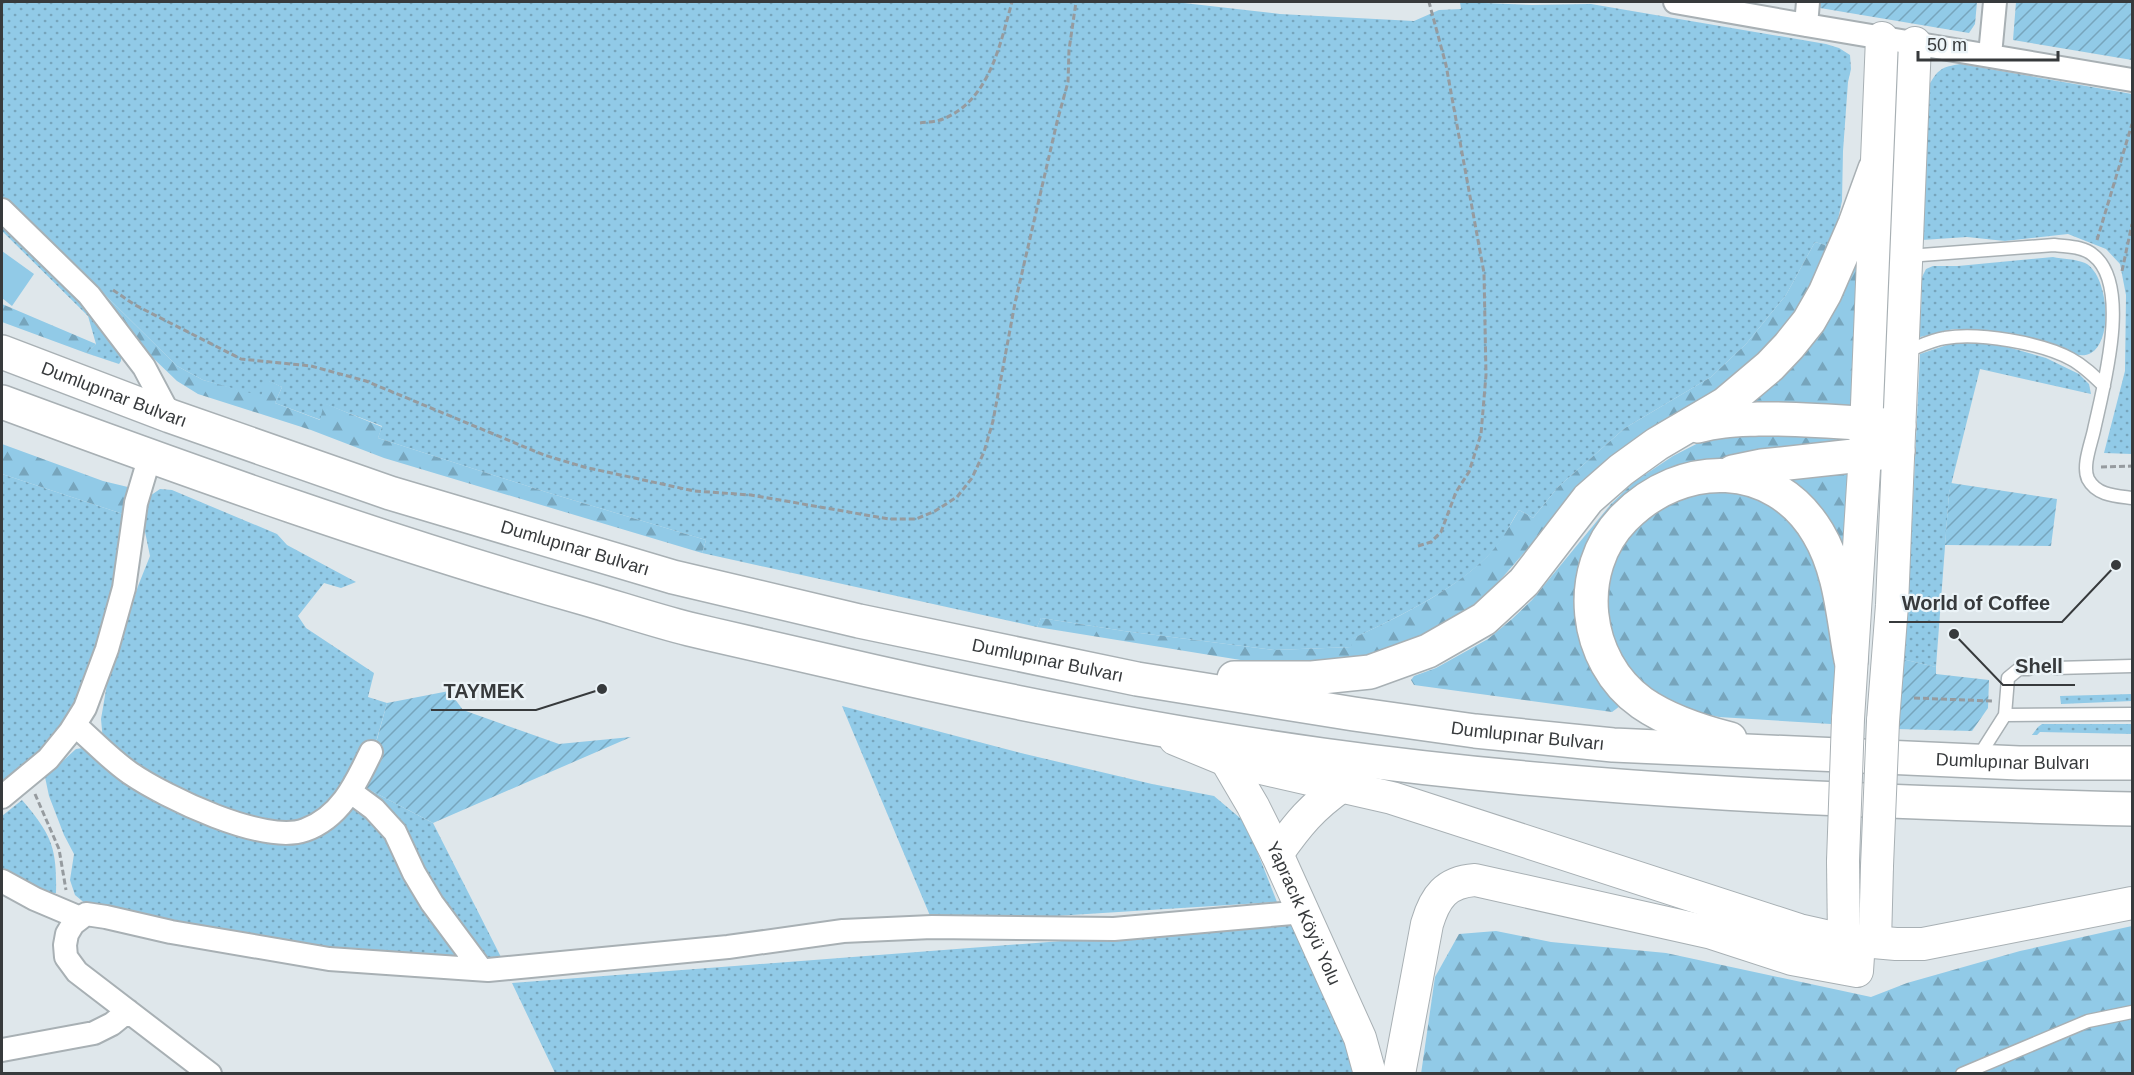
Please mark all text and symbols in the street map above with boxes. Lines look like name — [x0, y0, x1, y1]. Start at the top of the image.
scale bar — [1918, 24, 2058, 62]
text: 50 m — [1927, 35, 1967, 55]
street label: Dumlupınar Bulvarı — [39, 358, 190, 431]
street label: Dumlupınar Bulvarı — [498, 516, 652, 579]
callout: World of Coffee — [1889, 584, 2062, 622]
text: World of Coffee — [1902, 592, 2050, 614]
street label: Dumlupınar Bulvarı — [970, 635, 1125, 686]
callout: Shell — [2003, 647, 2075, 685]
text: Shell — [2015, 655, 2063, 677]
callout: TAYMEK — [431, 672, 536, 710]
text: TAYMEK — [443, 680, 525, 702]
street label: Dumlupınar Bulvarı — [1450, 718, 1605, 754]
street label: Dumlupınar Bulvarı — [1935, 749, 2090, 773]
street label: Yapracık Köyü Yolu — [1262, 838, 1345, 988]

